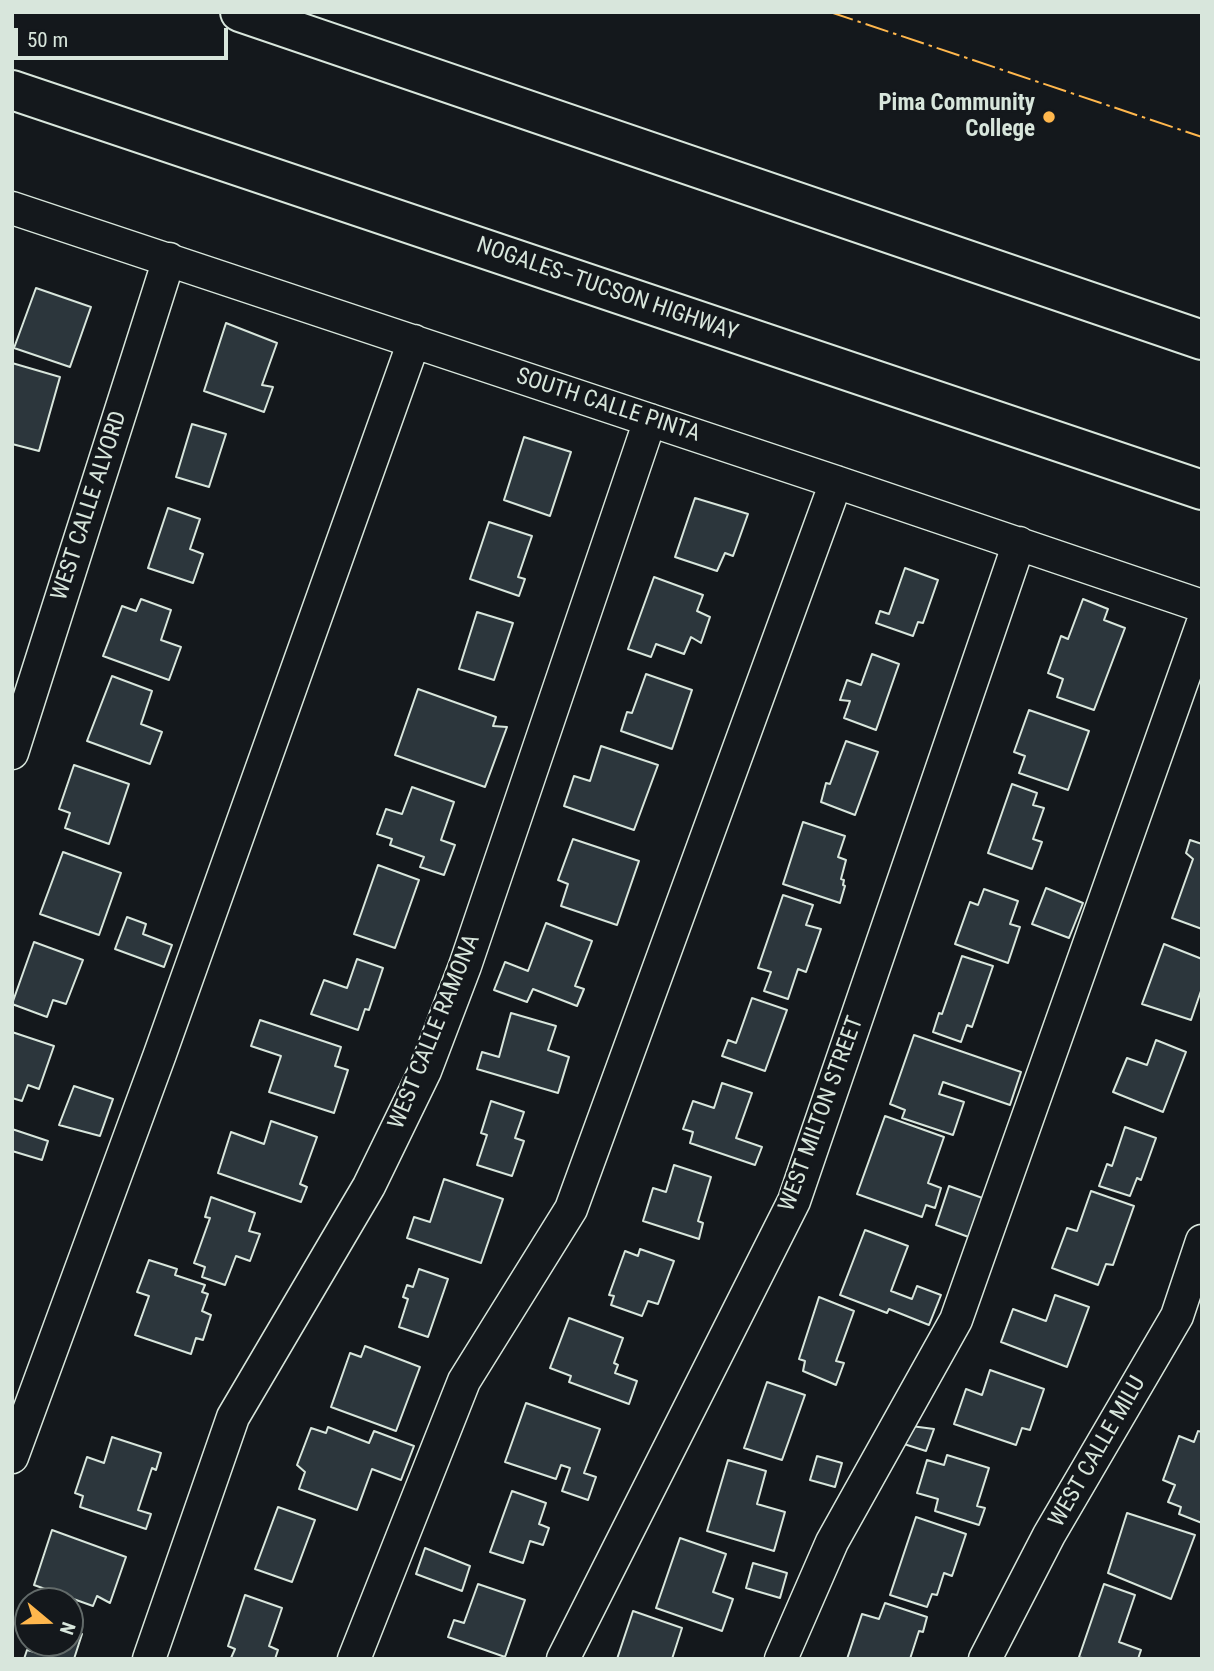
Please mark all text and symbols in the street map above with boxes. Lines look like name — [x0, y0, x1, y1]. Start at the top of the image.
scale bar — [18, 14, 231, 58]
text: 50 m — [27, 28, 68, 52]
place label: Pima Community College — [879, 90, 1035, 144]
marker: Pima Community College — [1041, 109, 1057, 125]
street label: NOGALES–TUCSON HIGHWAY — [473, 232, 741, 348]
street label: SOUTH CALLE PINTA — [513, 363, 703, 449]
street label: WEST CALLE ALVORD — [46, 408, 134, 604]
street label: WEST CALLE RAMONA — [383, 931, 487, 1133]
street label: WEST MILTON STREET — [774, 1013, 870, 1215]
street label: WEST CALLE MILU — [1044, 1372, 1152, 1532]
north arrow — [14, 1587, 84, 1657]
text: N — [55, 1619, 80, 1638]

